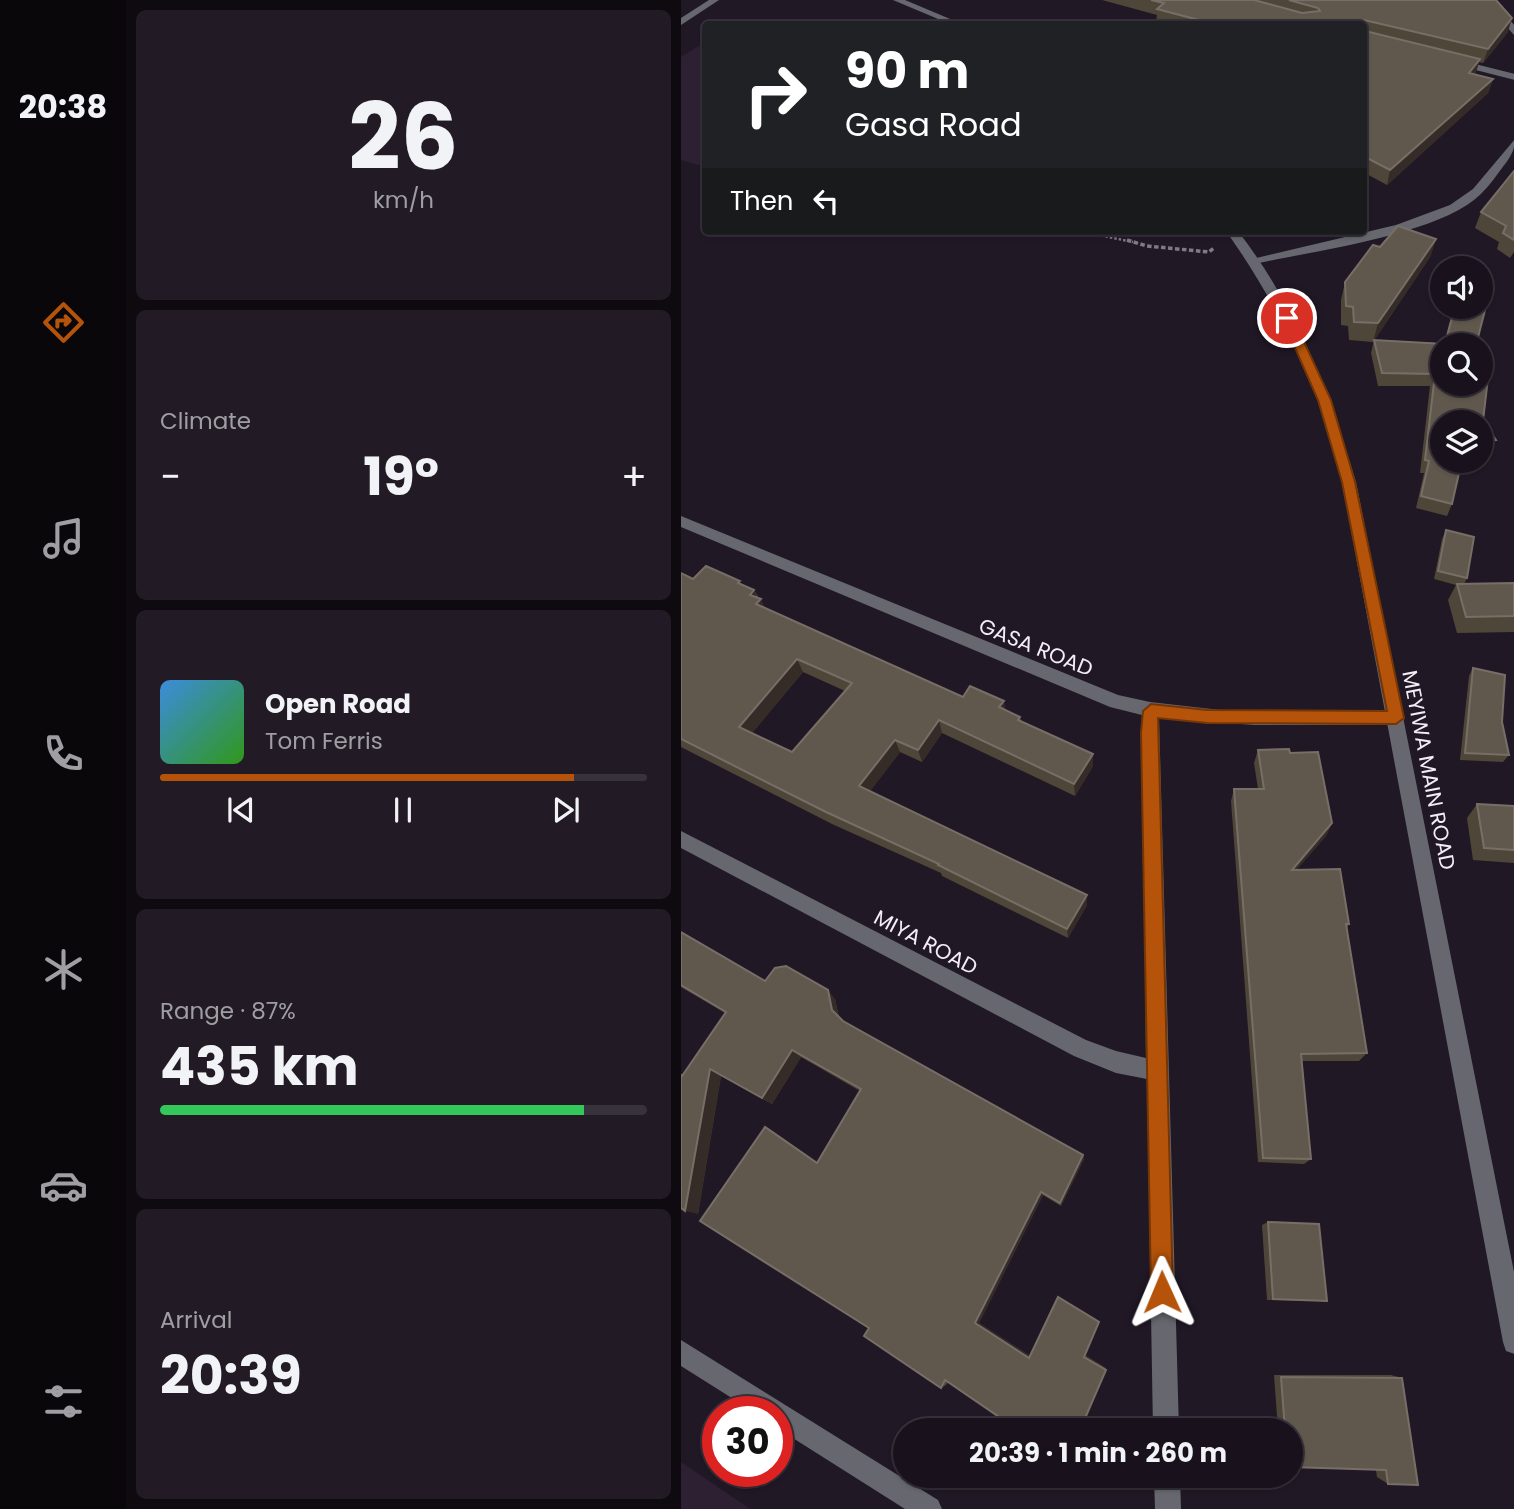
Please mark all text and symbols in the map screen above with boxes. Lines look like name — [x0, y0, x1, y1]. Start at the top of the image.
text: 90 m — [845, 37, 969, 105]
icon: right — [730, 49, 821, 140]
text: 26 — [349, 73, 458, 201]
text: 20:38 — [19, 84, 107, 129]
text: Gasa Road — [845, 102, 1022, 147]
icon: left — [807, 182, 845, 220]
text: Then — [730, 183, 793, 219]
text: km/h — [373, 184, 434, 216]
map controls — [1430, 256, 1493, 473]
button: sound — [1430, 256, 1493, 319]
pin — [1257, 288, 1317, 348]
icon: directions — [39, 298, 88, 347]
icon: arrive — [1268, 299, 1306, 337]
button: search — [1430, 333, 1493, 396]
text: Climate — [160, 405, 251, 437]
button: layers — [1430, 410, 1493, 473]
text: 19° — [363, 440, 439, 513]
text: − — [160, 450, 181, 503]
text: + — [621, 450, 647, 503]
icon: music — [39, 514, 88, 563]
street label: GASA ROAD — [975, 611, 1097, 683]
street label: MEYIWA MAIN ROAD — [1395, 668, 1463, 872]
text: Open Road — [265, 686, 411, 722]
text: Tom Ferris — [265, 725, 383, 757]
icon: phone — [39, 729, 88, 778]
icon: previous — [222, 791, 260, 829]
icon: pause — [384, 791, 422, 829]
icon: next — [547, 791, 585, 829]
street label: MIYA ROAD — [869, 903, 983, 981]
icon: climate — [39, 945, 88, 994]
text: Range · 87% — [160, 995, 296, 1027]
text: 435 km — [160, 1030, 359, 1103]
icon: car — [39, 1161, 88, 1210]
position arrow — [1125, 1255, 1199, 1329]
text: Arrival — [160, 1304, 232, 1336]
text: 20:39 — [160, 1339, 302, 1412]
icon: filters — [39, 1377, 88, 1426]
speed limit sign: 30 — [702, 1396, 793, 1487]
text: 20:39 · 1 min · 260 m — [969, 1435, 1227, 1471]

